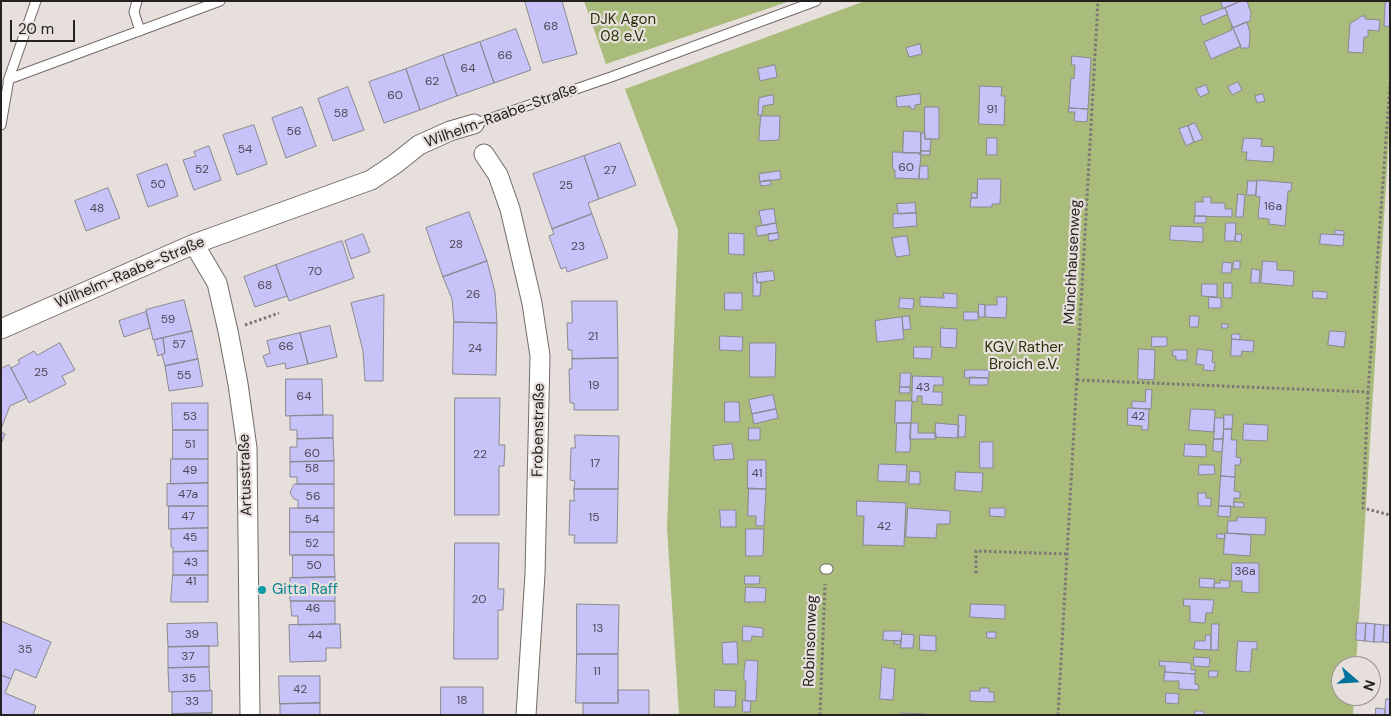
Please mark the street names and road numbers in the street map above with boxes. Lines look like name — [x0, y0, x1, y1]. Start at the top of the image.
street label: Wilhelm-Raabe-Straße — [422, 80, 580, 152]
street label: Münchhausenweg — [1061, 199, 1085, 325]
street label: Wilhelm-Raabe-Straße — [52, 233, 208, 313]
street label: Frobenstraße — [529, 383, 549, 477]
street label: Artusstraße — [236, 433, 256, 517]
street label: Robinsonweg — [800, 595, 822, 687]

